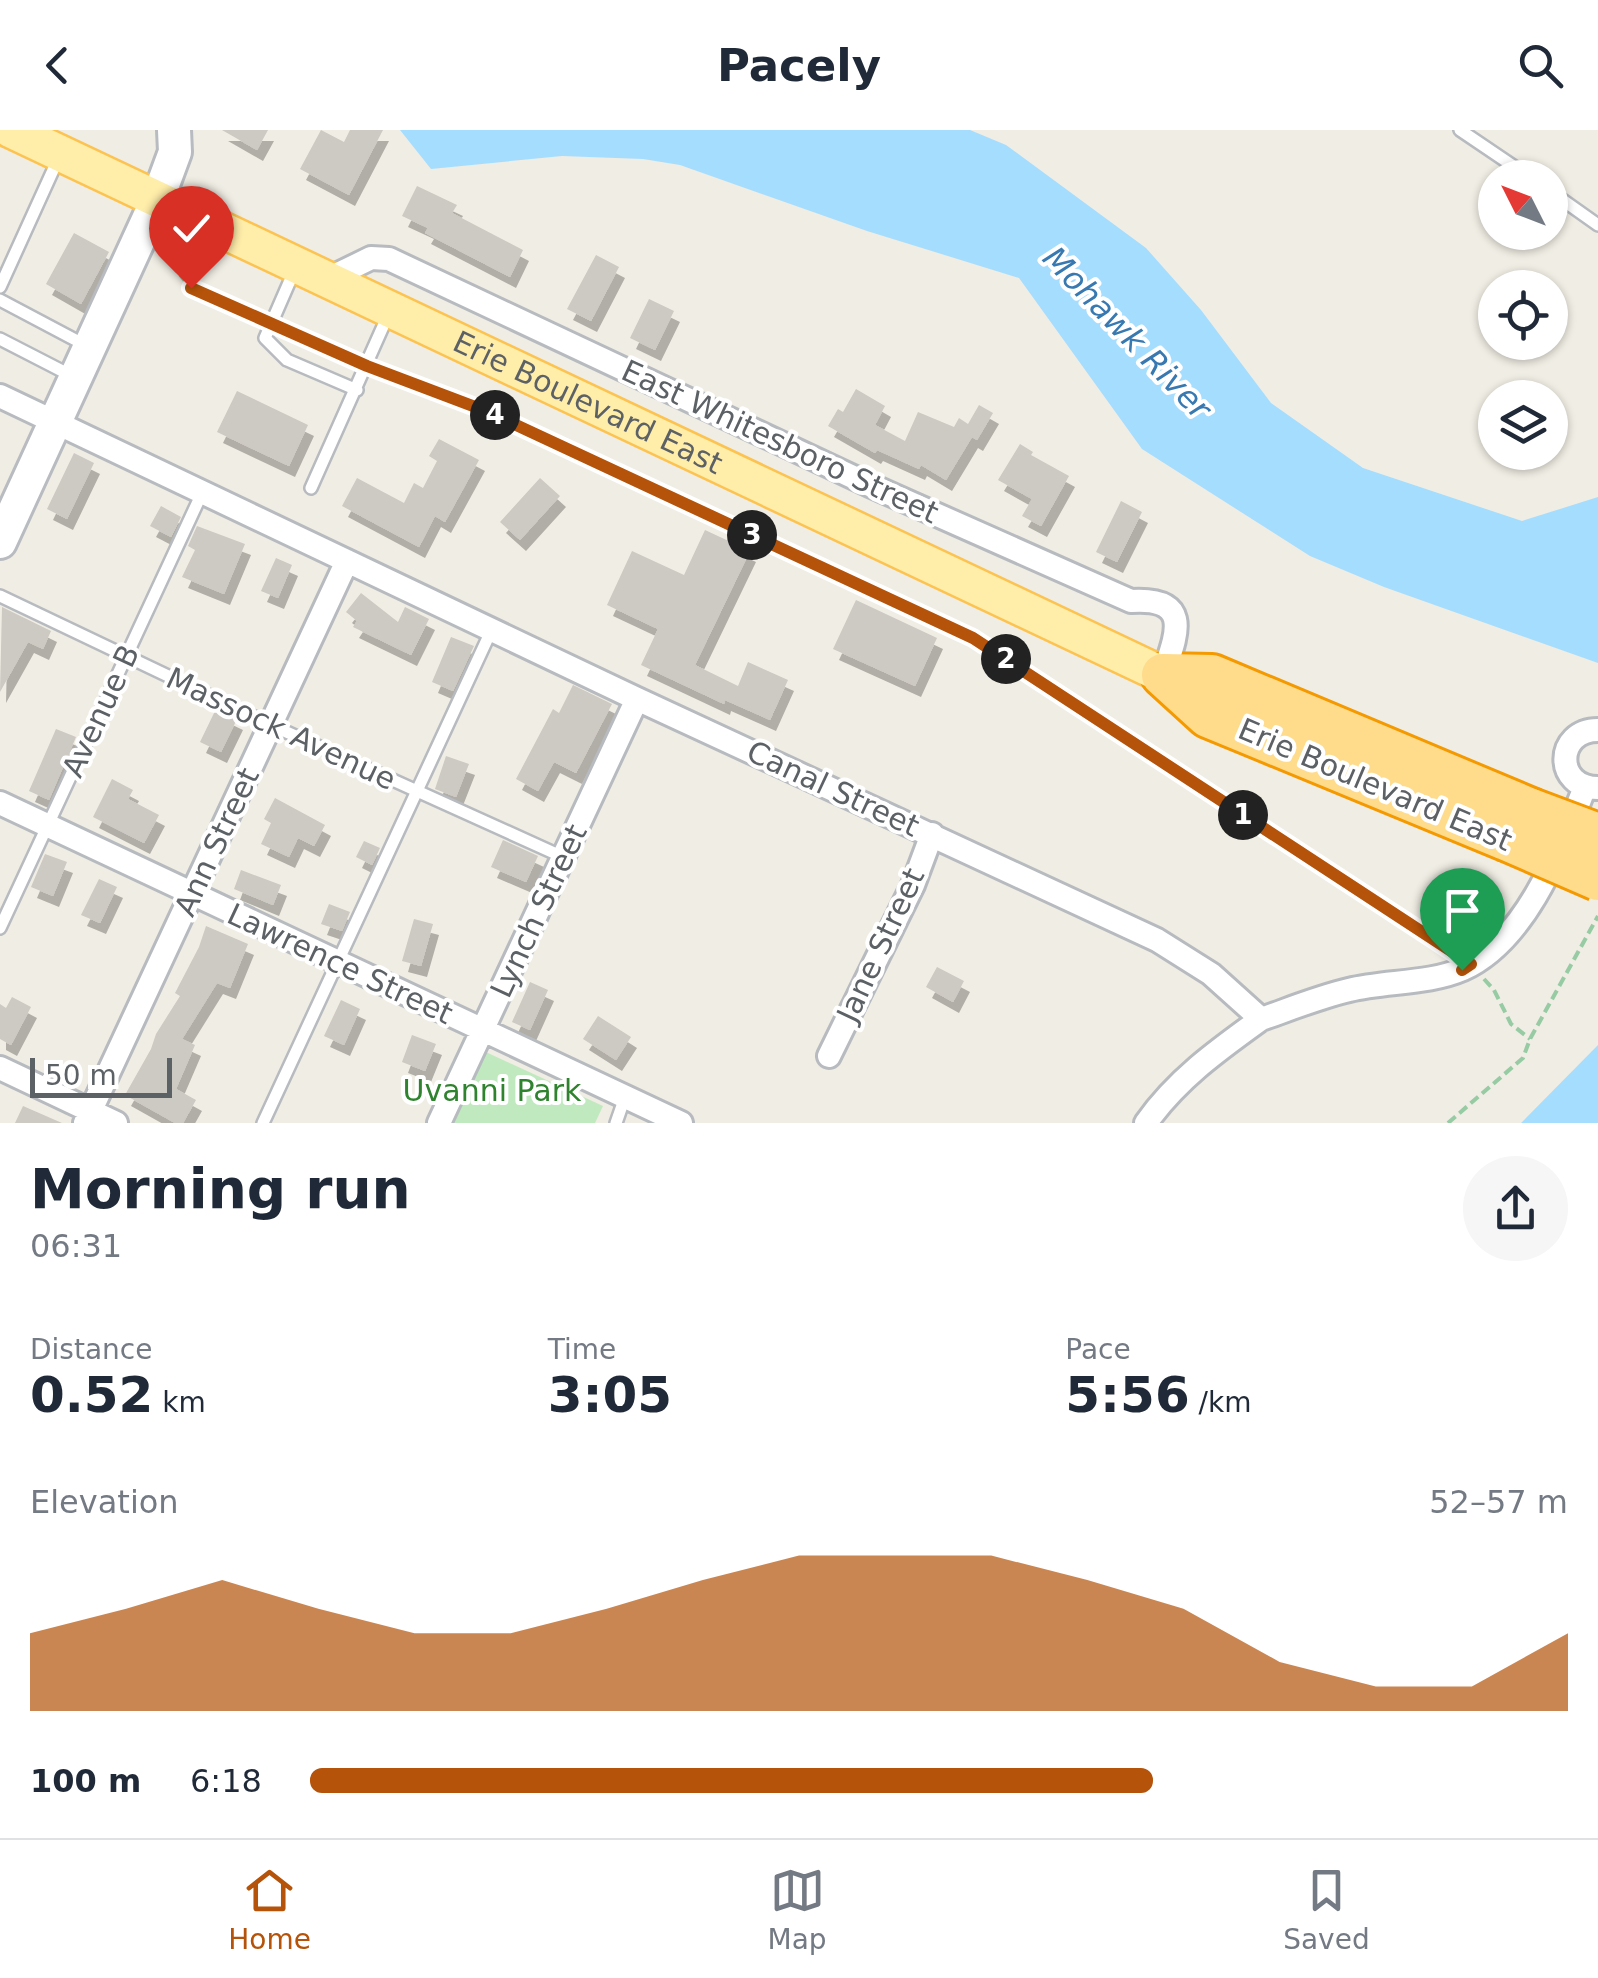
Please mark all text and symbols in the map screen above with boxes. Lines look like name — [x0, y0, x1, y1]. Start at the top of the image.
icon: back — [30, 38, 85, 93]
icon: search — [1513, 38, 1568, 93]
text: Pacely — [717, 39, 881, 92]
north arrow — [1478, 160, 1568, 250]
map controls — [1478, 160, 1568, 470]
pin — [149, 186, 234, 289]
icon: check — [164, 201, 219, 256]
water label: Mohawk River — [1035, 239, 1220, 428]
button: locate — [1478, 270, 1568, 360]
street label: Erie Boulevard East — [448, 324, 728, 481]
street label: East Whitesboro Street — [616, 353, 944, 530]
button: layers — [1478, 380, 1568, 470]
pin: 4 — [470, 390, 520, 440]
text: 4 — [485, 398, 505, 431]
pin: 3 — [727, 510, 777, 560]
text: 3 — [742, 518, 762, 551]
pin: 2 — [981, 634, 1031, 684]
street label: Avenue B — [55, 639, 146, 782]
text: 2 — [996, 642, 1016, 675]
street label: Massock Avenue — [161, 660, 401, 797]
street label: Erie Boulevard East — [1233, 711, 1517, 858]
street label: Canal Street — [742, 733, 925, 844]
street label: Ann Street — [167, 762, 266, 921]
pin: 1 — [1218, 790, 1268, 840]
text: 1 — [1233, 798, 1253, 831]
street label: Lynch Street — [483, 818, 594, 1003]
street label: Jane Street — [829, 862, 931, 1029]
pin — [1420, 868, 1505, 971]
icon: arrive — [1435, 883, 1490, 938]
street label: Lawrence Street — [222, 896, 459, 1031]
scale bar — [30, 1053, 172, 1098]
text: 50 m — [45, 1059, 117, 1092]
park label: Uvanni Park — [403, 1073, 582, 1108]
button: share — [1463, 1156, 1568, 1261]
text: Morning run — [30, 1157, 411, 1221]
text: 06:31 — [30, 1227, 122, 1265]
text: Distance — [30, 1333, 152, 1366]
text: Time — [548, 1333, 616, 1366]
text: Pace — [1065, 1333, 1131, 1366]
text: 0.52 — [30, 1366, 153, 1424]
text: 3:05 — [548, 1366, 672, 1424]
text: 5:56 — [1065, 1366, 1190, 1424]
text: km — [153, 1386, 206, 1419]
text: /km — [1190, 1386, 1252, 1419]
text: Elevation — [30, 1483, 179, 1521]
text: 52–57 m — [1429, 1483, 1568, 1521]
text: 100 m — [30, 1762, 141, 1800]
text: 6:18 — [190, 1762, 262, 1800]
tab: Home — [228, 1863, 311, 1956]
tab: Map — [768, 1863, 827, 1956]
tab: Saved — [1283, 1863, 1370, 1956]

